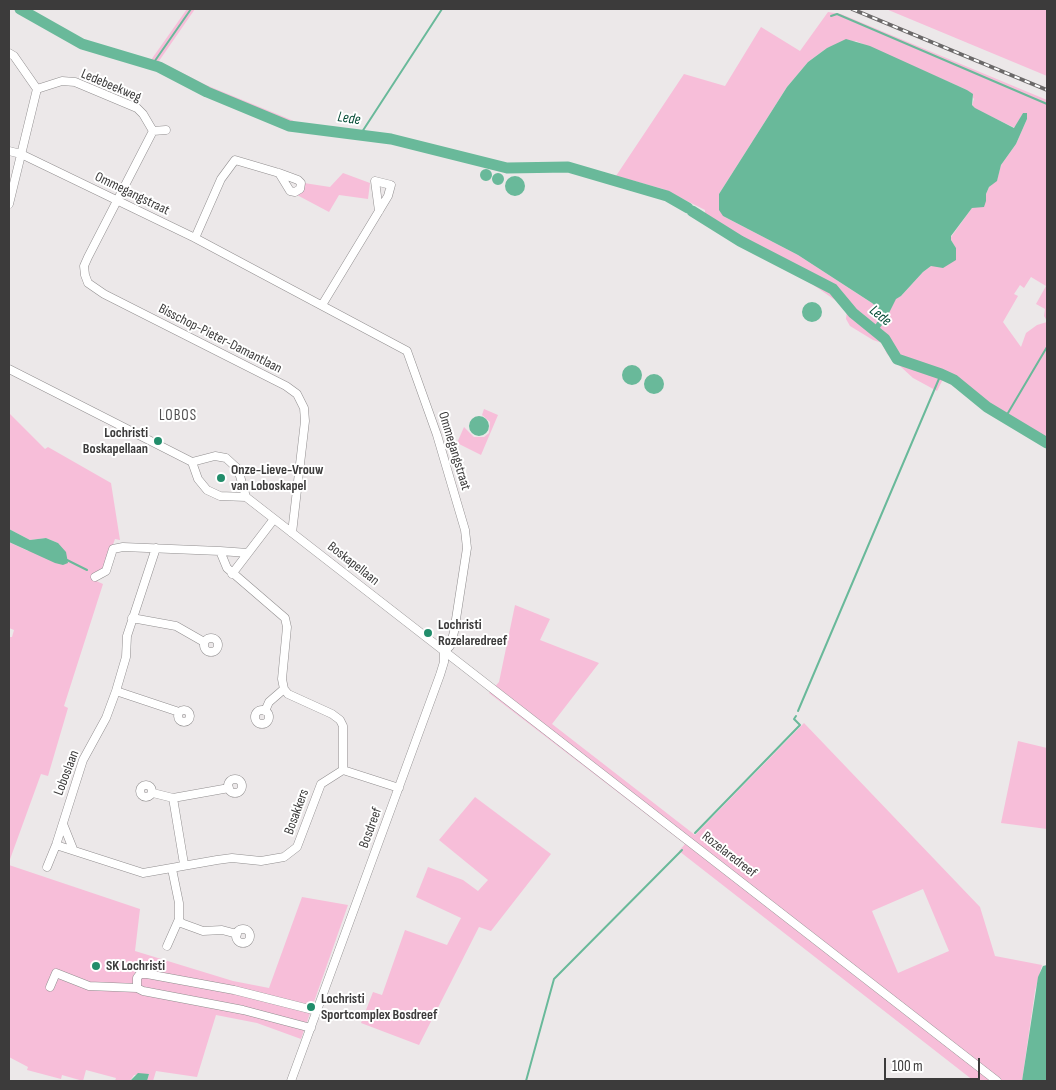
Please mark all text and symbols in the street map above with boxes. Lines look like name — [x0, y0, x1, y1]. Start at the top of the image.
street label: Ledebeekweg — [78, 66, 144, 106]
water label: Lede — [336, 108, 362, 130]
street label: Ommegangstraat — [92, 169, 172, 219]
street label: Bisschop-Pieter-Damantlaan — [155, 301, 285, 377]
water label: Lede — [865, 302, 895, 330]
district label: LOBOS — [158, 407, 198, 425]
street label: Ommegangstraat — [434, 410, 474, 492]
place label: Lochristi Boskapellaan — [83, 425, 148, 458]
marker: Lochristi Boskapellaan — [152, 435, 164, 447]
place label: Onze-Lieve-Vrouw van Loboskapel — [231, 462, 323, 494]
marker: Onze-Lieve-Vrouw van Loboskapel — [215, 472, 227, 484]
street label: Boskapellaan — [324, 539, 382, 589]
place label: Lochristi Rozelaredreef — [438, 617, 507, 650]
marker: Lochristi Rozelaredreef — [422, 627, 434, 639]
street label: Loboslaan — [51, 748, 83, 798]
street label: Bosakkers — [281, 787, 313, 837]
street label: Bosdreef — [356, 805, 386, 851]
street label: Rozelaredreef — [698, 828, 760, 882]
place label: SK Lochristi — [106, 958, 165, 974]
marker: SK Lochristi — [90, 960, 102, 972]
place label: Lochristi Sportcomplex Bosdreef — [321, 991, 437, 1024]
marker: Lochristi Sportcomplex Bosdreef — [305, 1001, 317, 1013]
scale bar — [886, 1048, 982, 1080]
text: 100 m — [892, 1057, 923, 1076]

